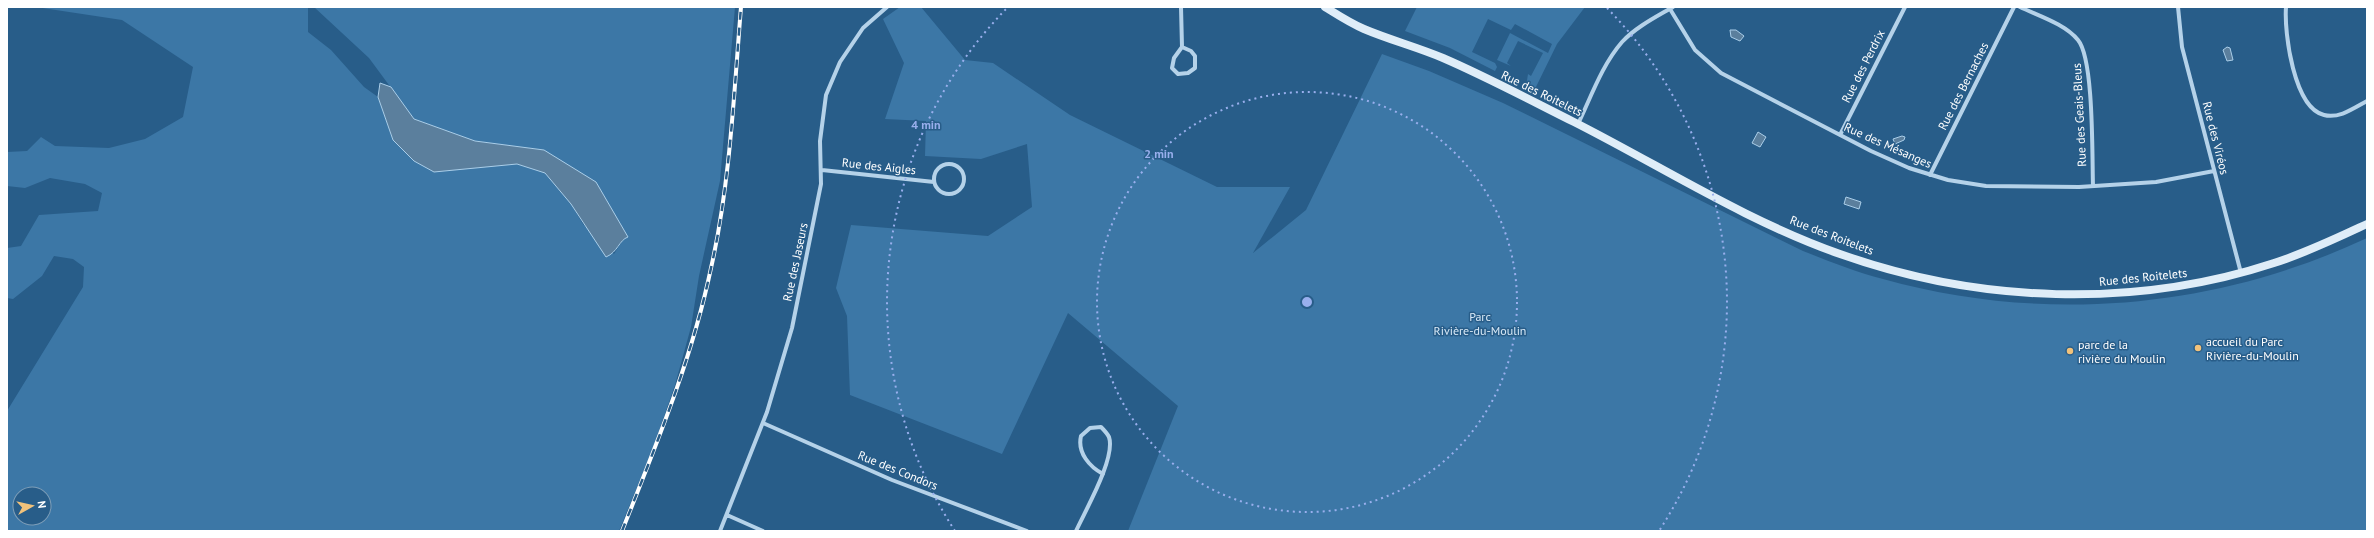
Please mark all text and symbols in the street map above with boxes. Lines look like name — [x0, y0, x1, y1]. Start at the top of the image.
street label: Rue des Perdrix — [1838, 27, 1888, 105]
street label: Rue des Bernaches — [1934, 40, 1992, 132]
street label: Rue des Geais-Bleus — [2069, 63, 2089, 167]
street label: Rue des Roitelets — [1499, 67, 1585, 119]
street label: Rue des Viréos — [2200, 100, 2232, 176]
text: 4 min — [911, 117, 941, 132]
street label: Rue des Mésanges — [1842, 119, 1934, 171]
text: 2 min — [1144, 146, 1174, 161]
street label: Rue des Aigles — [841, 155, 917, 177]
street label: Rue des Roitelets — [1788, 212, 1876, 258]
street label: Rue des Jaseurs — [779, 221, 811, 303]
street label: Rue des Roitelets — [2098, 265, 2188, 289]
centre of rings — [1300, 295, 1314, 309]
park label: Parc Rivière-du-Moulin — [1434, 309, 1526, 338]
place label: accueil du Parc Rivière-du-Moulin — [2206, 334, 2299, 363]
place label: parc de la rivière du Moulin — [2078, 337, 2166, 366]
marker: accueil du Parc Rivière-du-Moulin — [2193, 343, 2203, 353]
marker: parc de la rivière du Moulin — [2065, 346, 2075, 356]
street label: Rue des Condors — [856, 447, 940, 493]
north arrow — [12, 486, 52, 526]
text: N — [34, 500, 49, 509]

